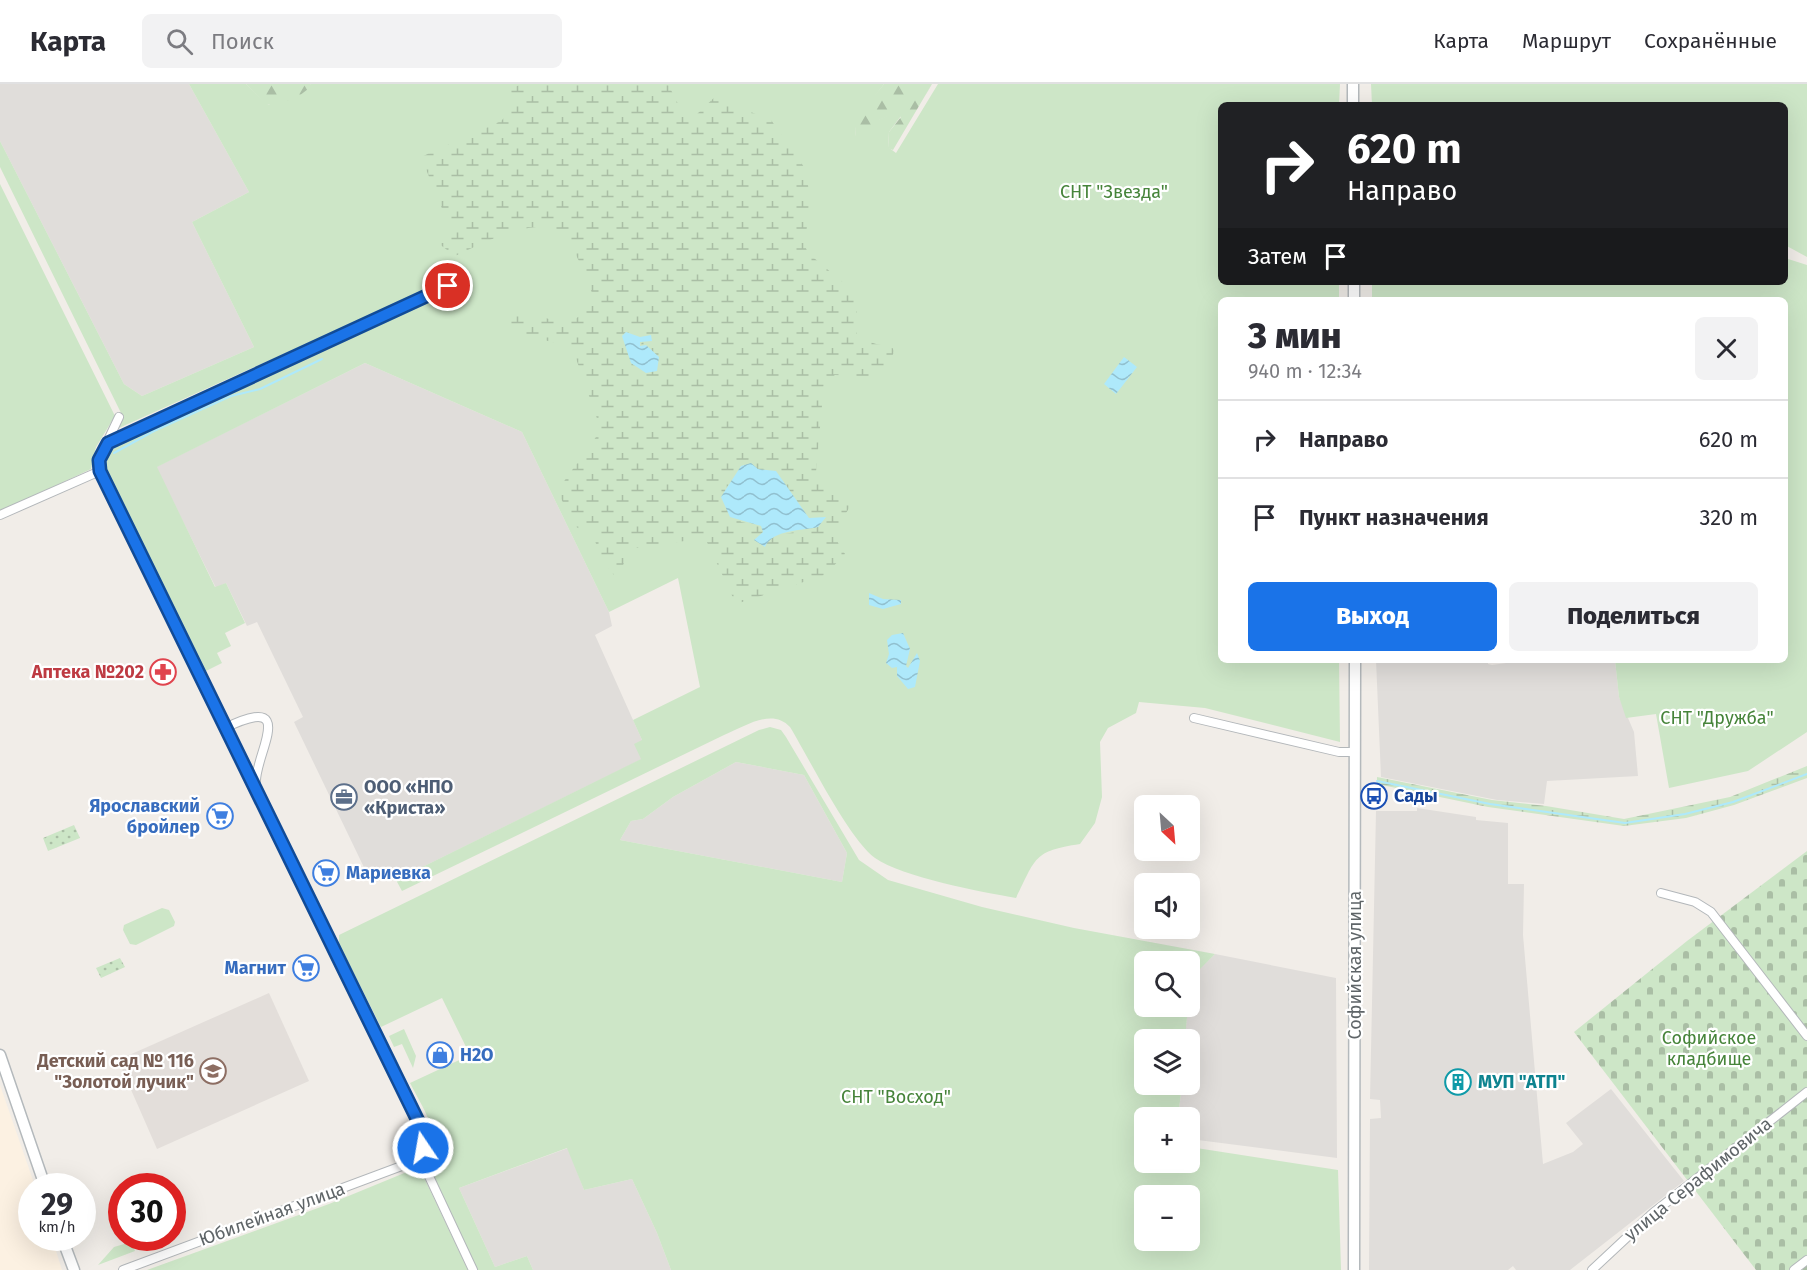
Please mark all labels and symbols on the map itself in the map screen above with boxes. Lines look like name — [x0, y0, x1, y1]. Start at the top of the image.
park label: СНТ "Звезда" — [1060, 181, 1168, 203]
pin — [422, 260, 473, 311]
pharmacy icon: Аптека №202 — [148, 657, 178, 687]
place label: Аптека №202 — [31, 661, 144, 683]
park label: СНТ "Дружба" — [1660, 707, 1774, 729]
place label: ООО «НПО «Криста» — [364, 776, 453, 819]
bus stop icon: Сады — [1359, 781, 1389, 811]
office icon: ООО «НПО «Криста» — [329, 782, 359, 812]
place label: Сады — [1394, 785, 1438, 807]
place label: Ярославский бройлер — [89, 795, 200, 838]
north arrow — [1134, 795, 1200, 861]
supermarket icon: Ярославский бройлер — [205, 801, 235, 831]
supermarket icon: Мариевка — [311, 858, 341, 888]
place label: Мариевка — [346, 862, 431, 884]
street label: Софийская улица — [1344, 891, 1366, 1039]
supermarket icon: Магнит — [291, 953, 321, 983]
place label: Магнит — [225, 957, 286, 979]
park label: Софийское кладбище — [1662, 1027, 1756, 1070]
shop icon: H2O — [425, 1040, 455, 1070]
place label: H2O — [460, 1044, 494, 1066]
place label: Детский сад № 116 "Золотой лучик" — [36, 1050, 194, 1093]
school or university icon: Детский сад № 116 "Золотой лучик" — [198, 1056, 228, 1086]
building icon: МУП "АТП" — [1443, 1067, 1473, 1097]
place label: МУП "АТП" — [1478, 1071, 1566, 1093]
park label: СНТ "Восход" — [841, 1086, 951, 1108]
street label: улица Серафимовича — [1620, 1113, 1776, 1245]
position arrow — [391, 1116, 455, 1180]
speed limit sign: 30 — [108, 1173, 186, 1251]
street label: Юбилейная улица — [196, 1177, 348, 1251]

